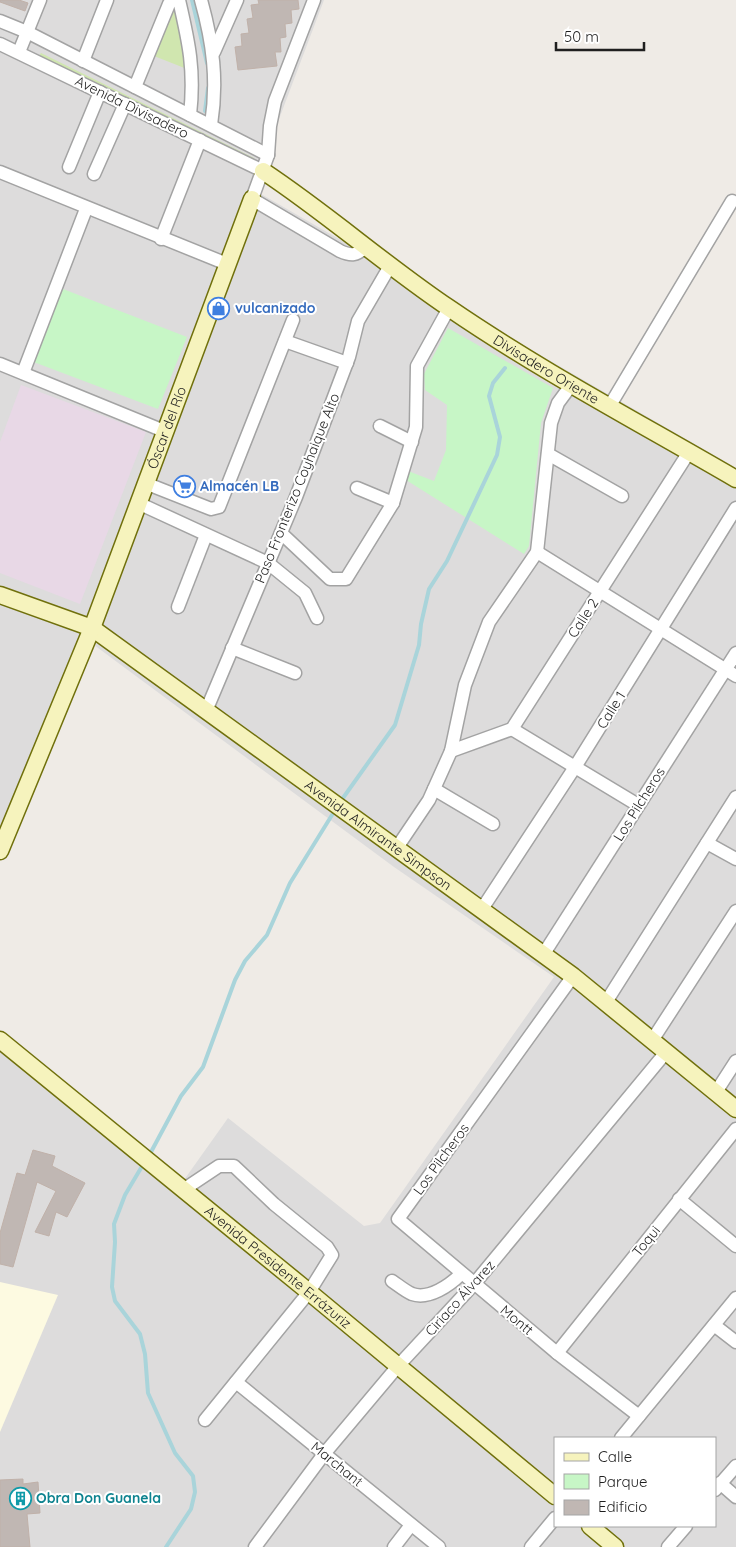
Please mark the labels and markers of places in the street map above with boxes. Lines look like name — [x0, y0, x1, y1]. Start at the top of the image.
shop icon: vulcanizado — [207, 296, 231, 320]
place label: vulcanizado — [235, 299, 316, 317]
supermarket icon: Almacén LB — [172, 474, 196, 498]
place label: Almacén LB — [200, 477, 279, 495]
building icon: Obra Don Guanela — [8, 1486, 32, 1510]
place label: Obra Don Guanela — [36, 1489, 161, 1507]

